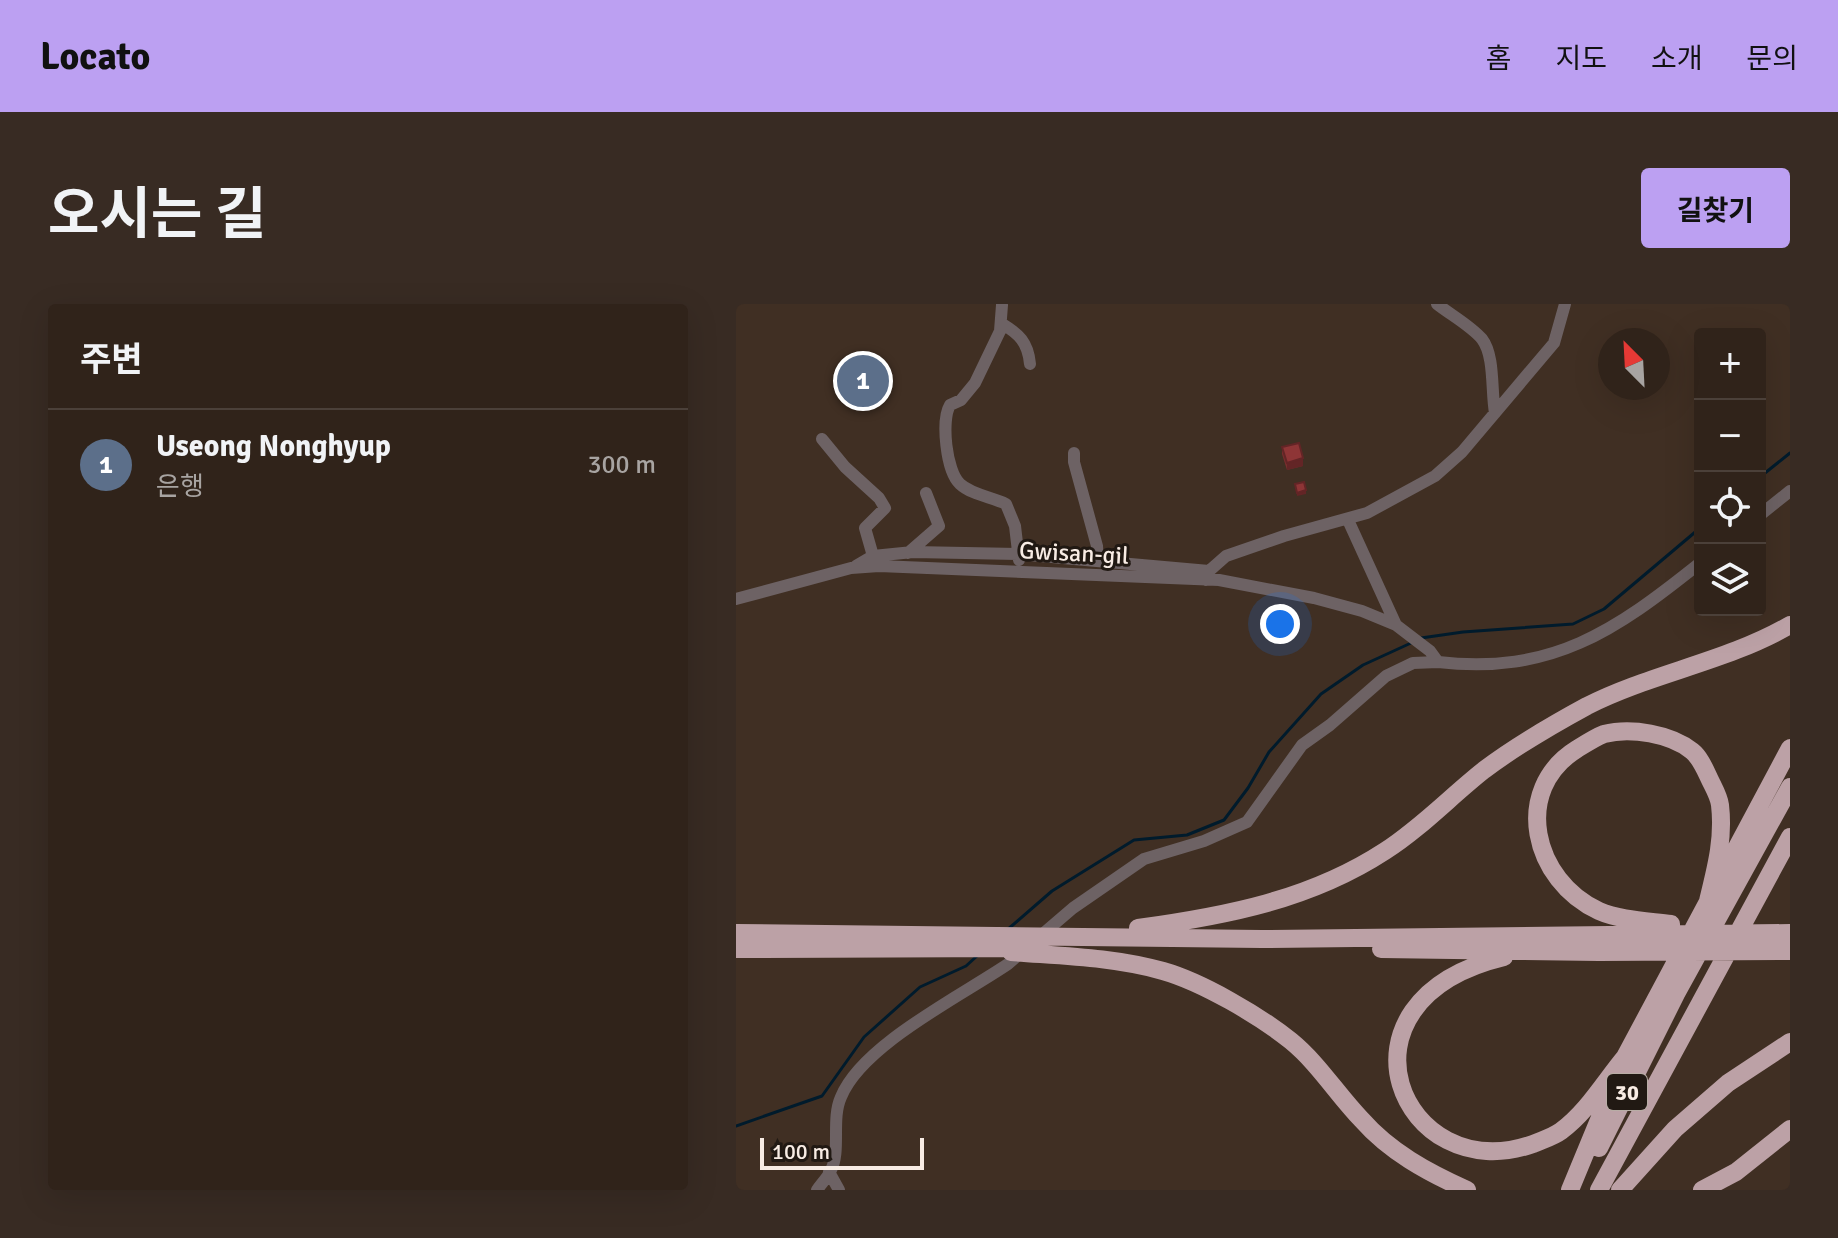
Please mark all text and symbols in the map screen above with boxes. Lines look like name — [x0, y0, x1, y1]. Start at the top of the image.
text: Locato — [40, 33, 150, 80]
text: 홈 — [1486, 42, 1511, 76]
text: 지도 — [1555, 42, 1607, 76]
text: 소개 — [1651, 42, 1702, 76]
text: 문의 — [1746, 42, 1798, 76]
button: 길찾기 — [1641, 168, 1790, 248]
text: 오시는 길 — [48, 180, 266, 249]
north arrow — [1598, 328, 1670, 400]
map controls — [1694, 328, 1766, 616]
button: + — [1694, 328, 1766, 400]
text: 주변 — [80, 339, 143, 381]
pin: 1 — [837, 351, 889, 411]
button: − — [1694, 400, 1766, 472]
text: Useong Nonghyup — [156, 428, 391, 465]
text: 1 — [99, 449, 113, 481]
text: 300 m — [587, 449, 656, 481]
text: 은행 — [156, 471, 204, 503]
button: locate — [1694, 472, 1766, 544]
street label: Gwisan-gil — [1018, 535, 1130, 571]
button: layers — [1694, 544, 1766, 616]
your location — [1260, 604, 1300, 644]
road number: 30 — [1607, 1074, 1647, 1110]
scale bar — [760, 1134, 924, 1170]
text: 100 m — [772, 1138, 830, 1165]

